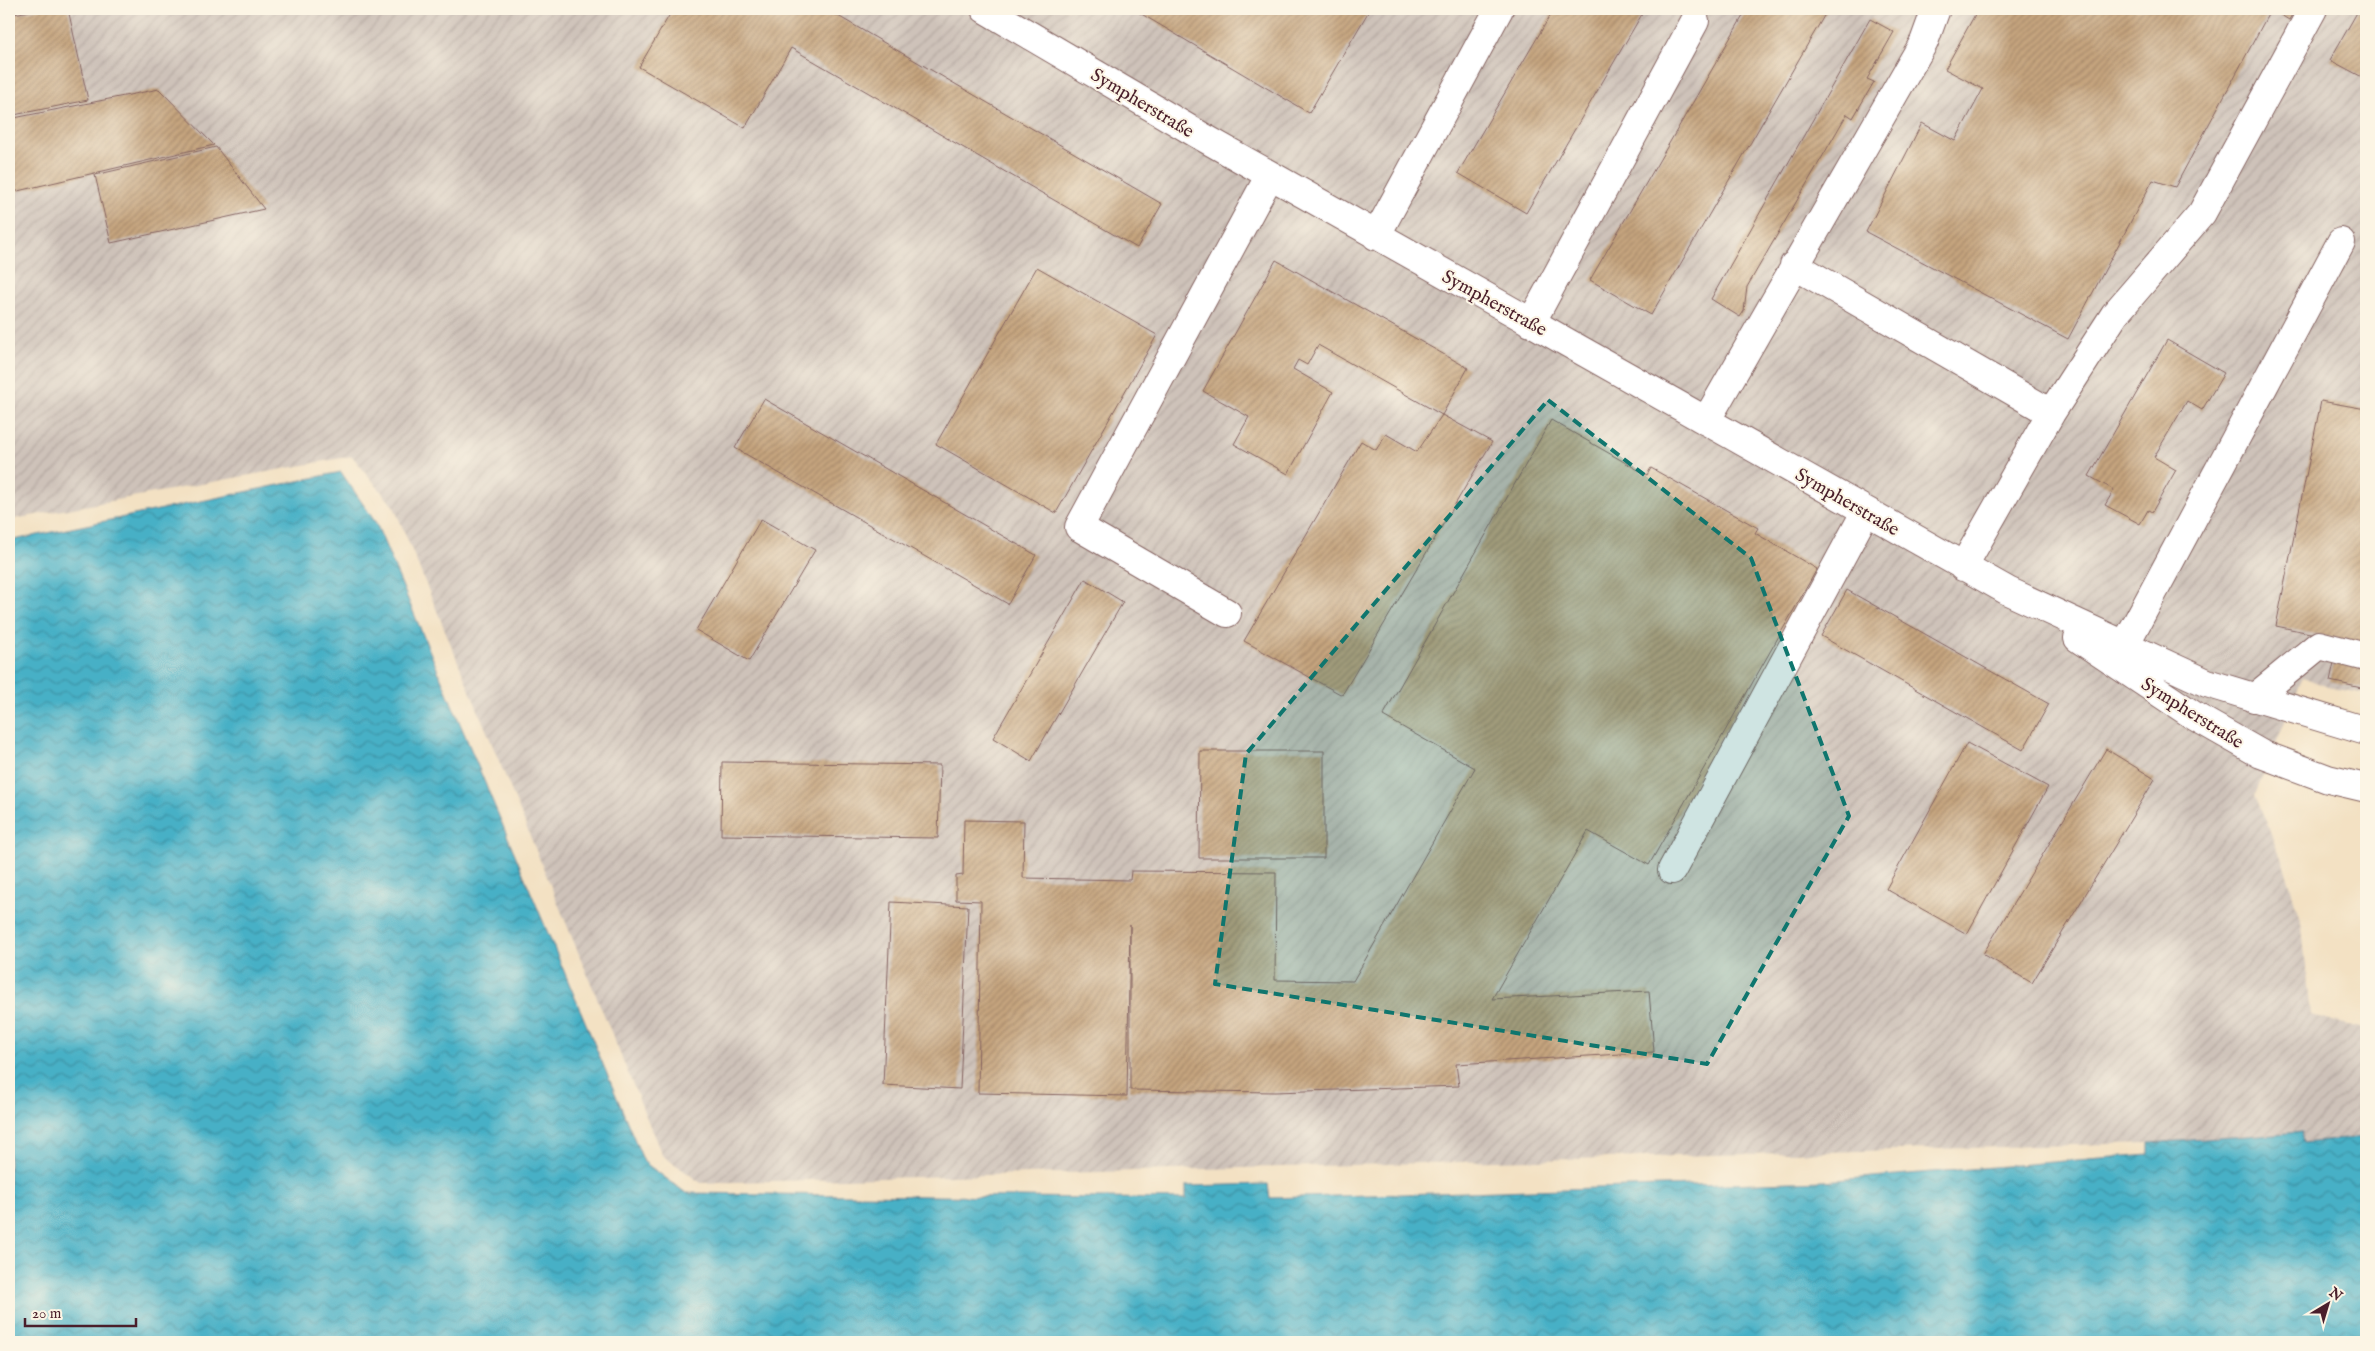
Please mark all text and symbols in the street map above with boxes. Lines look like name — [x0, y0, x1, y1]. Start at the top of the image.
street label: Sympherstraße — [1086, 63, 1198, 144]
street label: Sympherstraße — [1437, 265, 1551, 343]
street label: Sympherstraße — [1791, 463, 1904, 542]
street label: Sympherstraße — [2136, 673, 2248, 755]
north arrow — [2302, 1278, 2352, 1328]
text: N — [2324, 1283, 2346, 1305]
scale bar — [25, 1296, 136, 1328]
text: 20 m — [32, 1304, 62, 1323]

